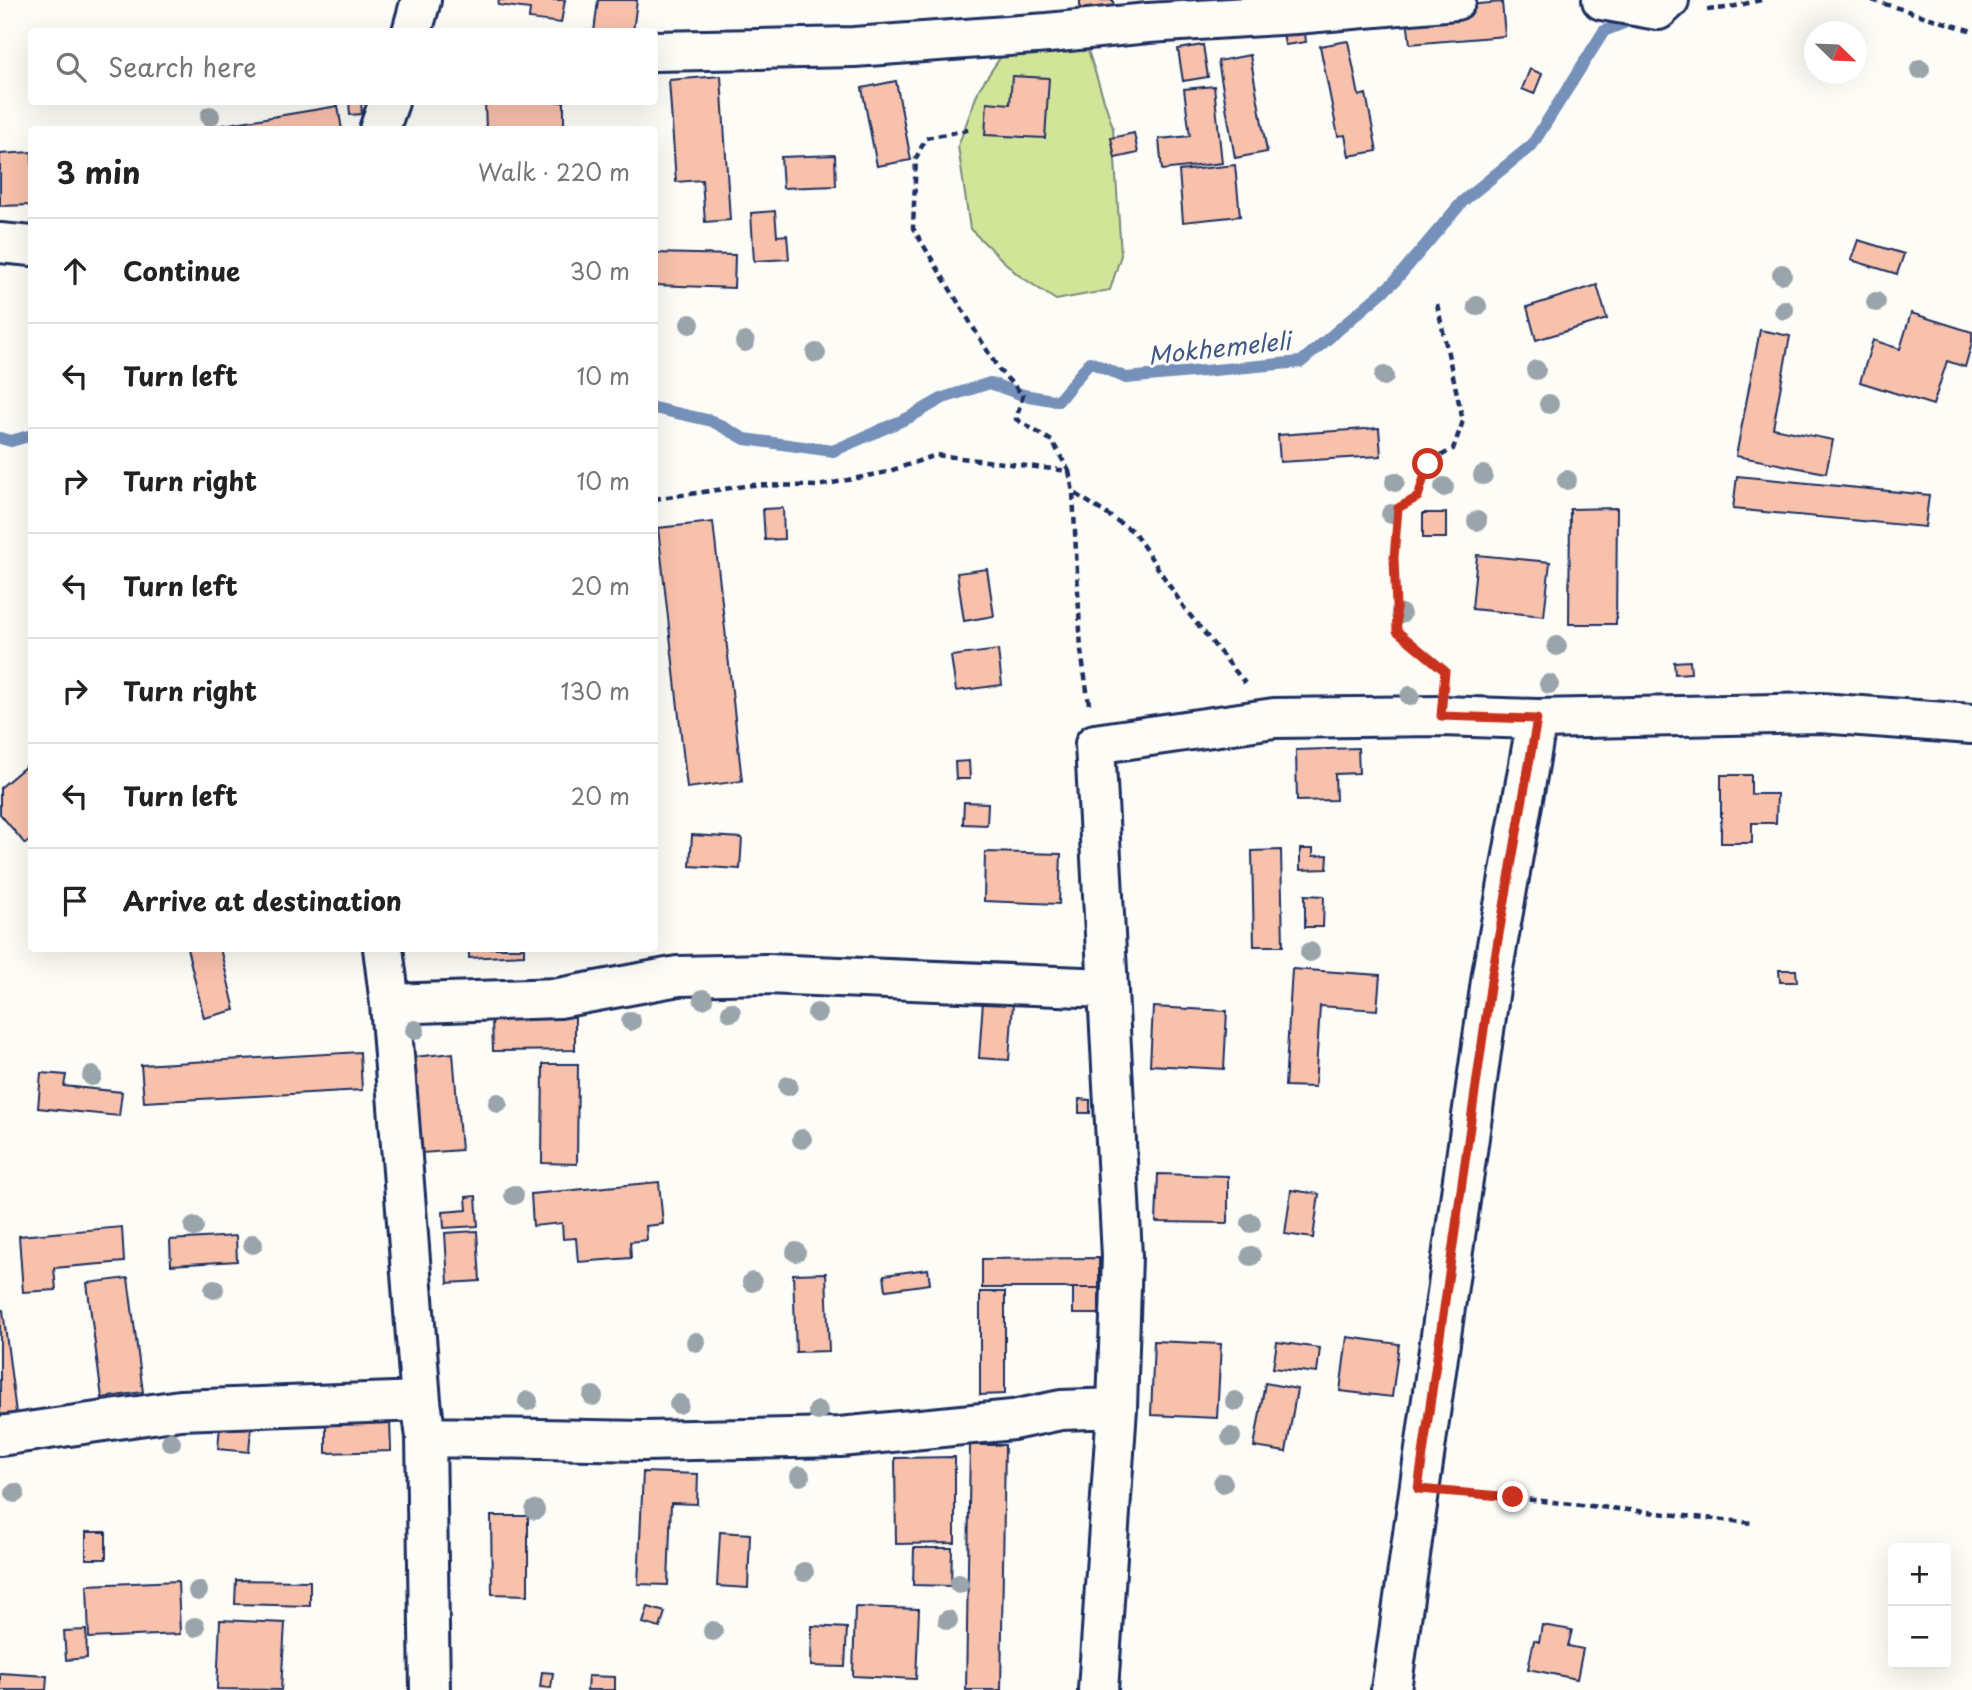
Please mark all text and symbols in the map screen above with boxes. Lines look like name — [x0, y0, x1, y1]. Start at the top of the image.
north arrow — [1804, 21, 1867, 84]
search box — [28, 28, 658, 105]
text: Search here — [108, 47, 257, 86]
icon: search — [52, 48, 90, 86]
text: 3 min — [56, 149, 141, 194]
text: Walk · 220 m — [478, 154, 630, 189]
text: Continue — [123, 251, 240, 290]
icon: ahead — [56, 252, 94, 290]
text: 30 m — [569, 253, 630, 288]
water label: Mokhemeleli — [1146, 321, 1295, 372]
text: Turn left — [123, 356, 238, 395]
icon: left — [56, 357, 94, 395]
text: 10 m — [576, 358, 630, 393]
route start — [1412, 448, 1443, 479]
text: Turn right — [123, 461, 257, 500]
icon: right — [56, 462, 94, 500]
text: 10 m — [576, 463, 630, 498]
text: Turn left — [123, 566, 238, 605]
icon: left — [56, 567, 94, 605]
text: 20 m — [571, 568, 630, 603]
text: Turn right — [123, 671, 257, 710]
icon: right — [56, 672, 94, 710]
text: 130 m — [560, 673, 630, 708]
text: Turn left — [123, 776, 238, 815]
icon: left — [56, 777, 94, 815]
text: 20 m — [571, 778, 630, 813]
text: Arrive at destination — [123, 881, 402, 920]
icon: arrive — [56, 882, 94, 920]
route end — [1497, 1481, 1528, 1512]
map controls — [1888, 1543, 1951, 1669]
button: + — [1888, 1543, 1951, 1606]
button: − — [1888, 1606, 1951, 1669]

